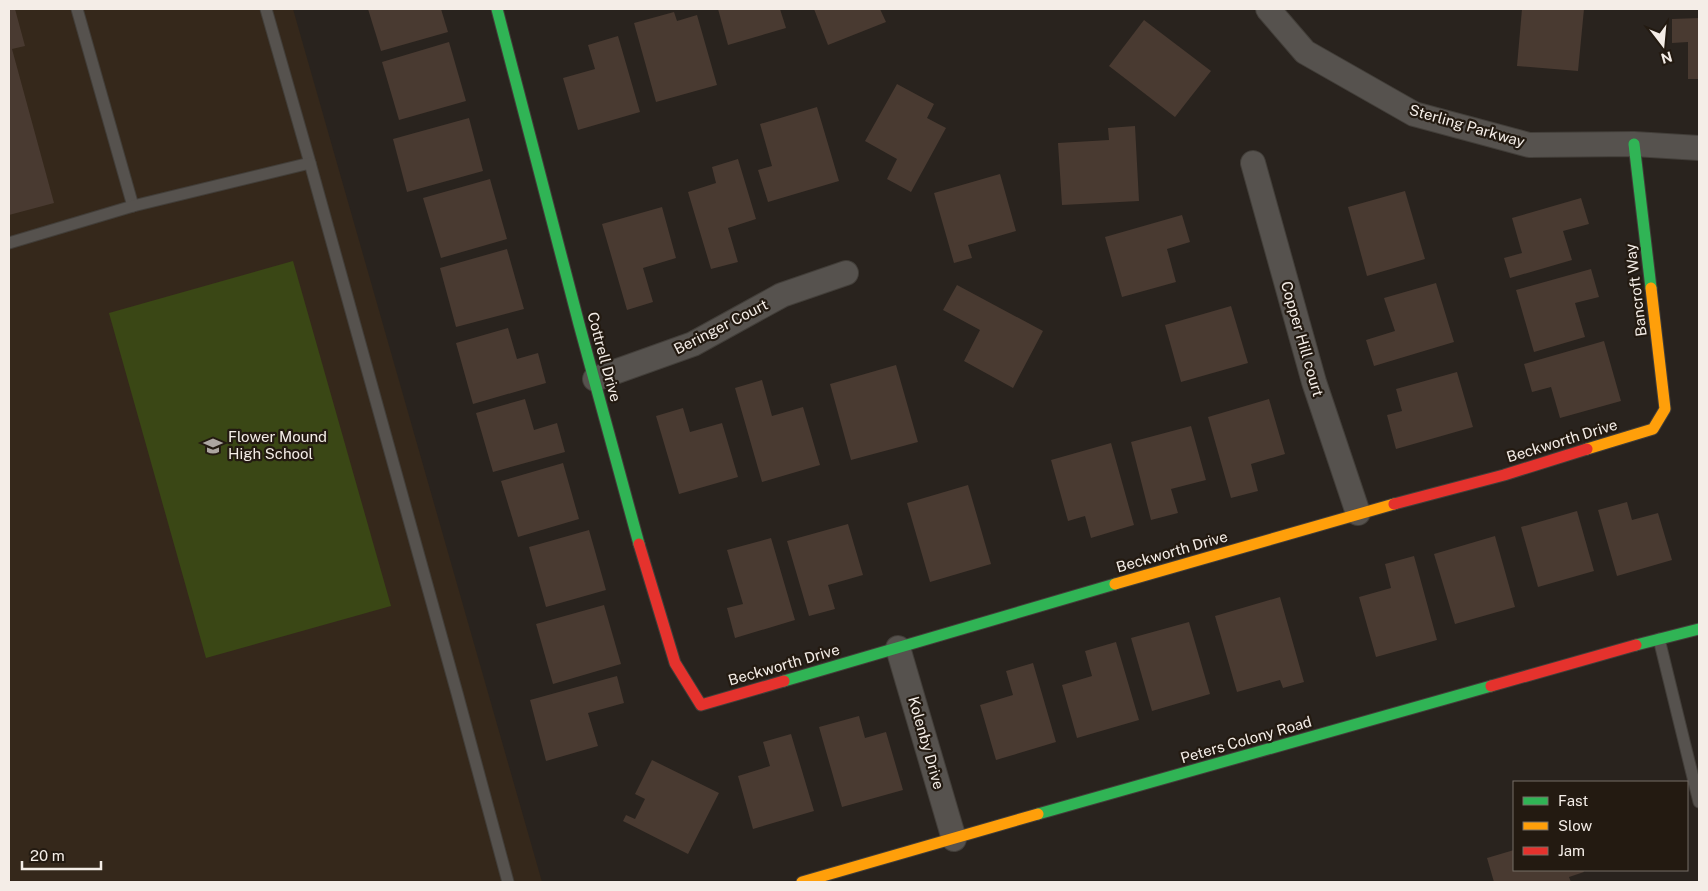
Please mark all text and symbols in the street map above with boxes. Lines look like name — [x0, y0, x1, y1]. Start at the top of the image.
north arrow — [1638, 20, 1688, 70]
text: N — [1659, 48, 1674, 67]
street label: Sterling Parkway — [1407, 101, 1527, 150]
street label: Bancroft Way — [1621, 243, 1650, 337]
street label: Copper Hill court — [1278, 279, 1327, 399]
street label: Beringer Court — [671, 296, 771, 358]
street label: Cottrell Drive — [584, 310, 625, 404]
street label: Beckworth Drive — [1504, 416, 1619, 465]
place label: Flower Mound High School — [228, 428, 327, 462]
school or university icon: Flower Mound High School — [202, 435, 224, 457]
street label: Beckworth Drive — [1114, 528, 1229, 576]
street label: Beckworth Drive — [726, 641, 841, 689]
street label: Kolenby Drive — [905, 694, 948, 791]
street label: Peters Colony Road — [1178, 713, 1313, 766]
legend — [1513, 781, 1688, 871]
text: Fast — [1558, 792, 1588, 809]
text: Slow — [1558, 817, 1593, 834]
scale bar — [22, 838, 101, 870]
text: Jam — [1558, 842, 1585, 859]
text: 20 m — [30, 847, 65, 864]

